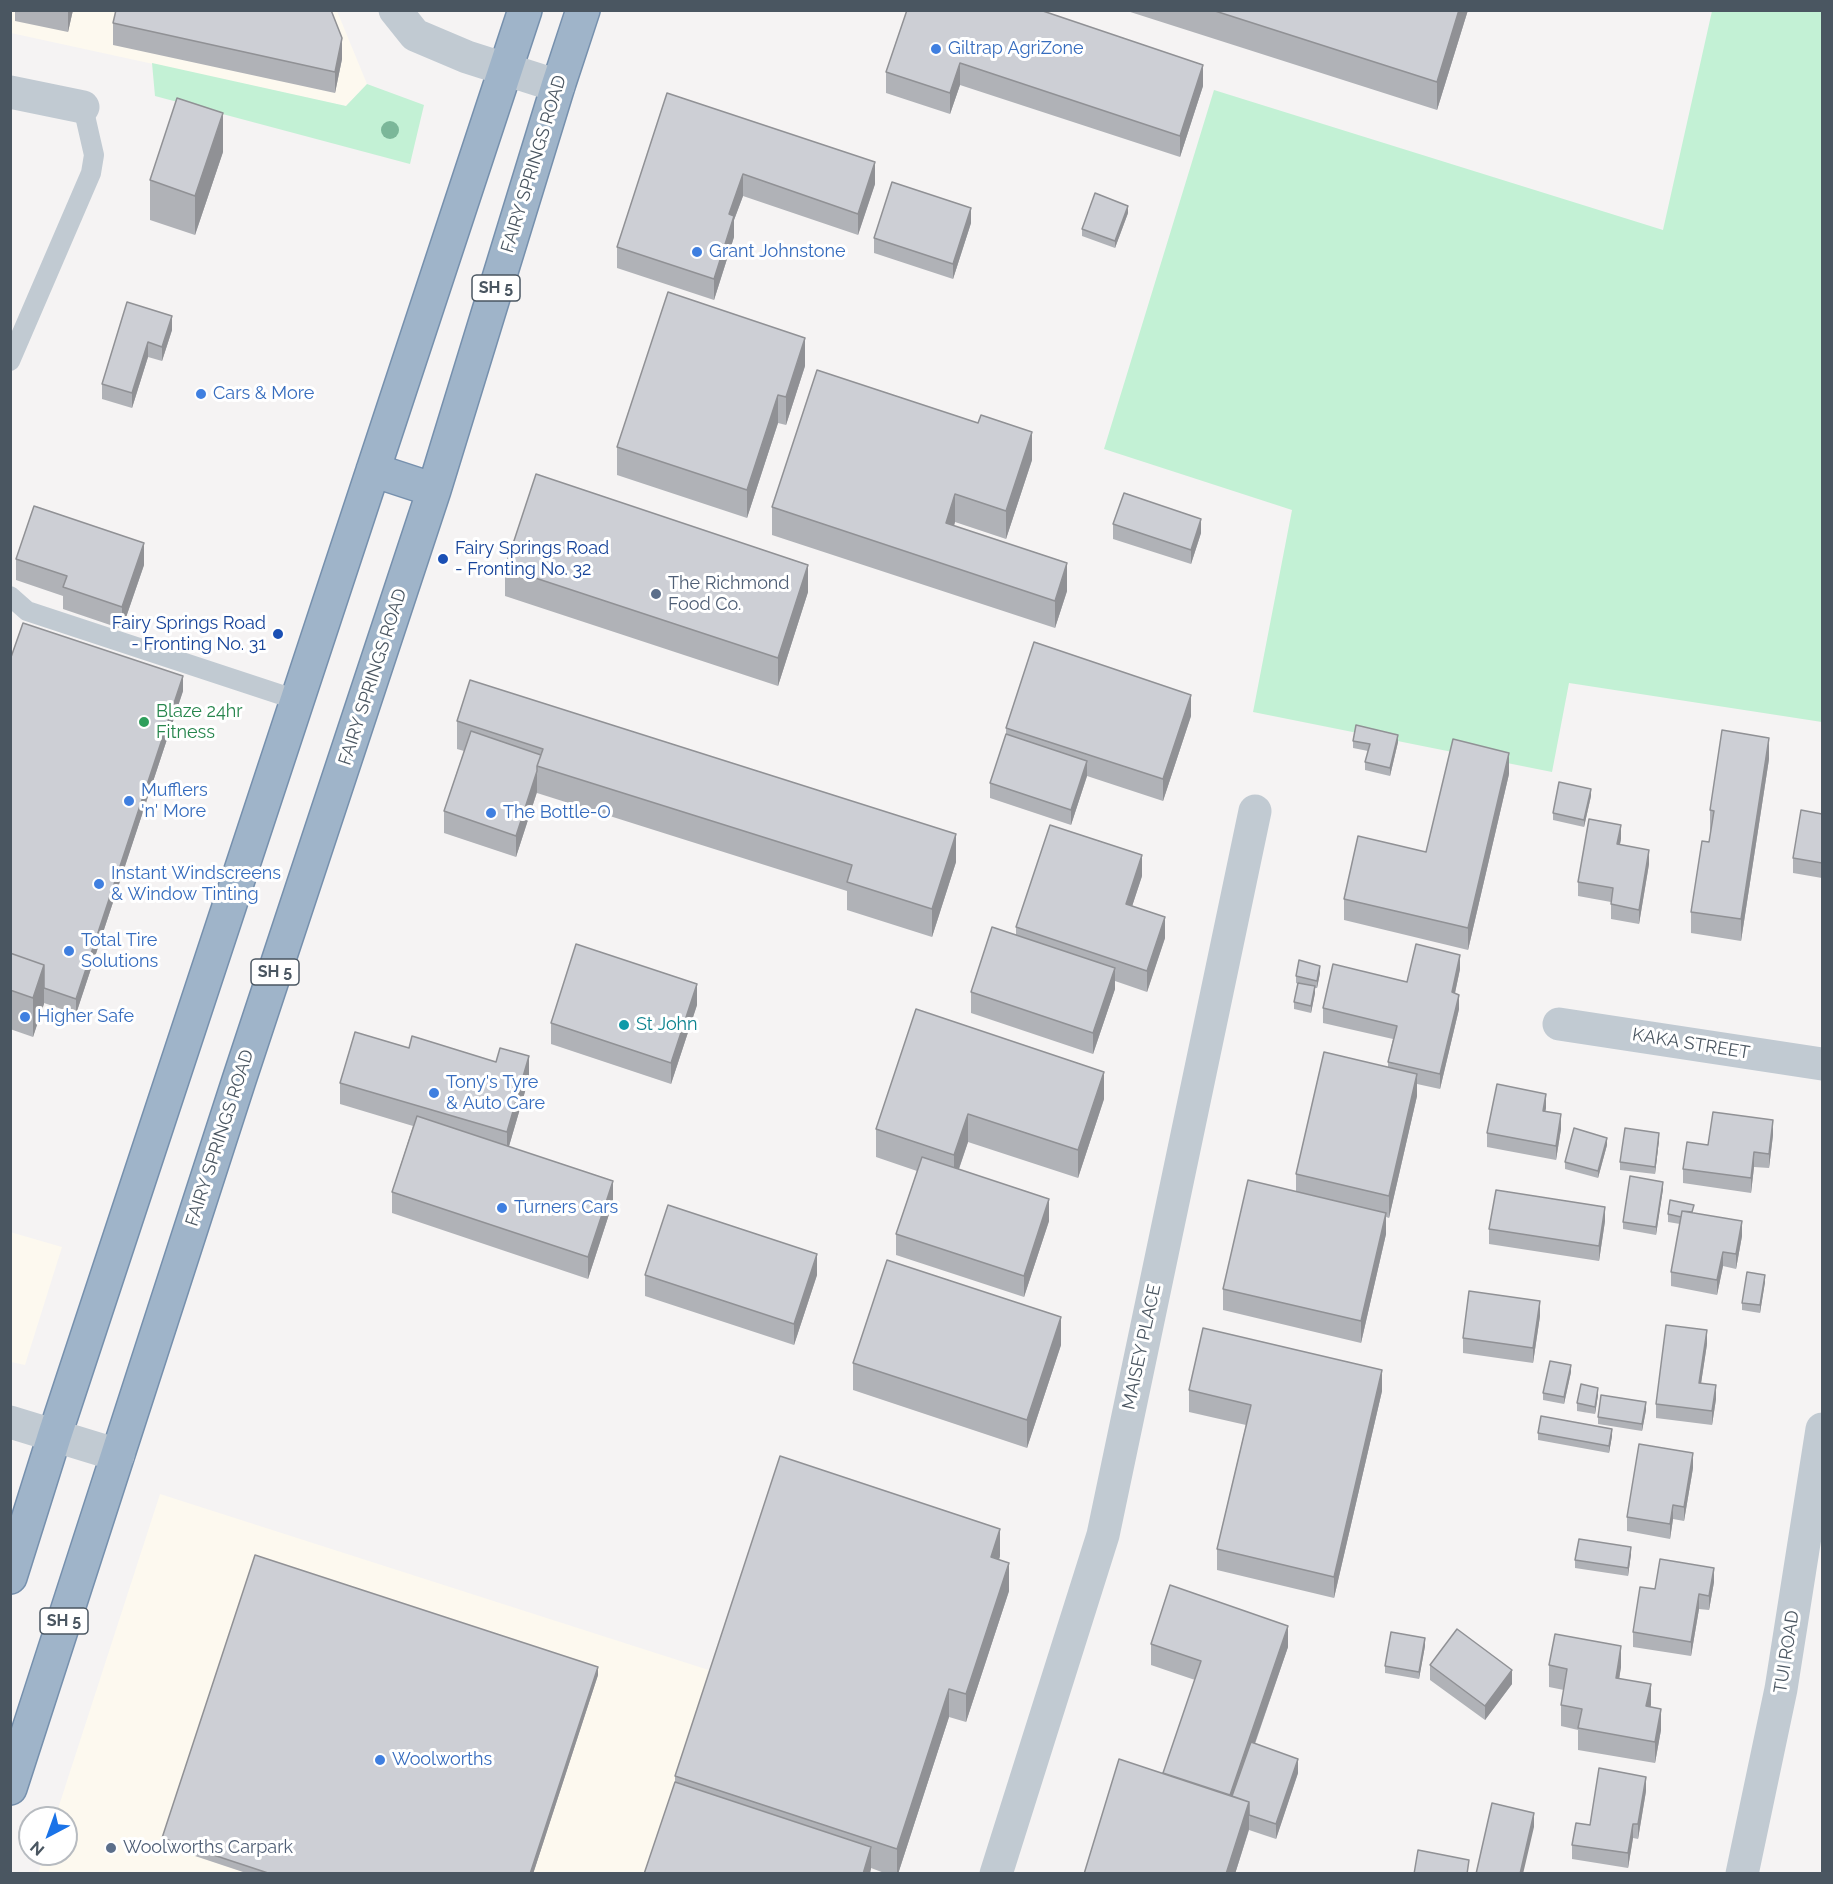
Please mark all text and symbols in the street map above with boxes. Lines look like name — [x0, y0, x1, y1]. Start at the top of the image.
place label: Giltrap AgriZone — [948, 38, 1083, 60]
marker: Giltrap AgriZone — [929, 42, 943, 56]
street label: FAIRY SPRINGS ROAD — [497, 73, 571, 255]
place label: Grant Johnstone — [709, 241, 846, 263]
marker: Grant Johnstone — [690, 245, 704, 259]
road number: SH 5 — [472, 275, 520, 301]
place label: Cars & More — [213, 383, 314, 405]
marker: Cars & More — [194, 387, 208, 401]
place label: Fairy Springs Road - Fronting No. 32 — [455, 538, 609, 580]
marker: Fairy Springs Road - Fronting No. 32 — [436, 552, 450, 566]
place label: The Richmond Food Co. — [668, 573, 790, 616]
street label: FAIRY SPRINGS ROAD — [334, 586, 412, 768]
marker: The Richmond Food Co. — [649, 587, 663, 601]
place label: Fairy Springs Road - Fronting No. 31 — [112, 613, 266, 656]
marker: Fairy Springs Road - Fronting No. 31 — [271, 627, 285, 641]
place label: Blaze 24hr Fitness — [156, 701, 243, 744]
marker: Blaze 24hr Fitness — [137, 715, 151, 729]
place label: Mufflers 'n' More — [141, 780, 208, 822]
marker: Mufflers 'n' More — [122, 794, 136, 808]
place label: The Bottle-O — [503, 802, 611, 824]
marker: The Bottle-O — [484, 806, 498, 820]
place label: Instant Windscreens & Window Tinting — [111, 863, 281, 906]
marker: Instant Windscreens & Window Tinting — [92, 877, 106, 891]
place label: Total Tire Solutions — [81, 930, 158, 972]
marker: Total Tire Solutions — [62, 944, 76, 958]
road number: SH 5 — [251, 959, 299, 985]
place label: Higher Safe — [37, 1006, 134, 1028]
marker: Higher Safe — [18, 1010, 32, 1024]
place label: St John — [636, 1014, 698, 1036]
marker: St John — [617, 1018, 631, 1032]
street label: KAKA STREET — [1631, 1024, 1751, 1064]
street label: FAIRY SPRINGS ROAD — [181, 1047, 259, 1229]
place label: Tony's Tyre & Auto Care — [446, 1072, 545, 1114]
marker: Tony's Tyre & Auto Care — [427, 1086, 441, 1100]
place label: Turners Cars — [514, 1197, 618, 1219]
marker: Turners Cars — [495, 1201, 509, 1215]
street label: MAISEY PLACE — [1118, 1282, 1166, 1412]
road number: SH 5 — [40, 1608, 88, 1634]
street label: TUI ROAD — [1770, 1609, 1804, 1695]
place label: Woolworths — [392, 1749, 492, 1771]
marker: Woolworths — [373, 1753, 387, 1767]
north arrow — [18, 1806, 78, 1866]
text: N — [26, 1837, 48, 1860]
place label: Woolworths Carpark — [123, 1837, 293, 1859]
marker: Woolworths Carpark — [104, 1841, 118, 1855]

